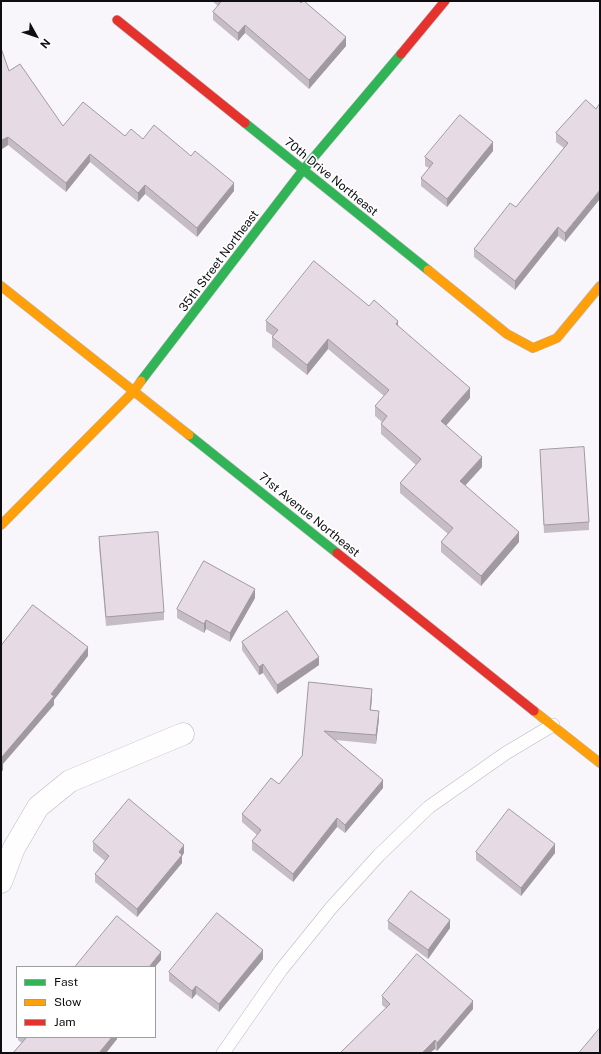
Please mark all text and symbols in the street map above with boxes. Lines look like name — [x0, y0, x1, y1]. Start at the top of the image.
north arrow — [16, 16, 56, 56]
text: N — [38, 37, 53, 51]
street label: 70th Drive Northeast — [281, 135, 381, 219]
street label: 35th Street Northeast — [176, 207, 262, 315]
street label: 71st Avenue Northeast — [256, 470, 362, 560]
legend — [16, 966, 156, 1038]
text: Fast — [54, 975, 78, 989]
text: Slow — [54, 995, 81, 1009]
text: Jam — [54, 1015, 76, 1029]

